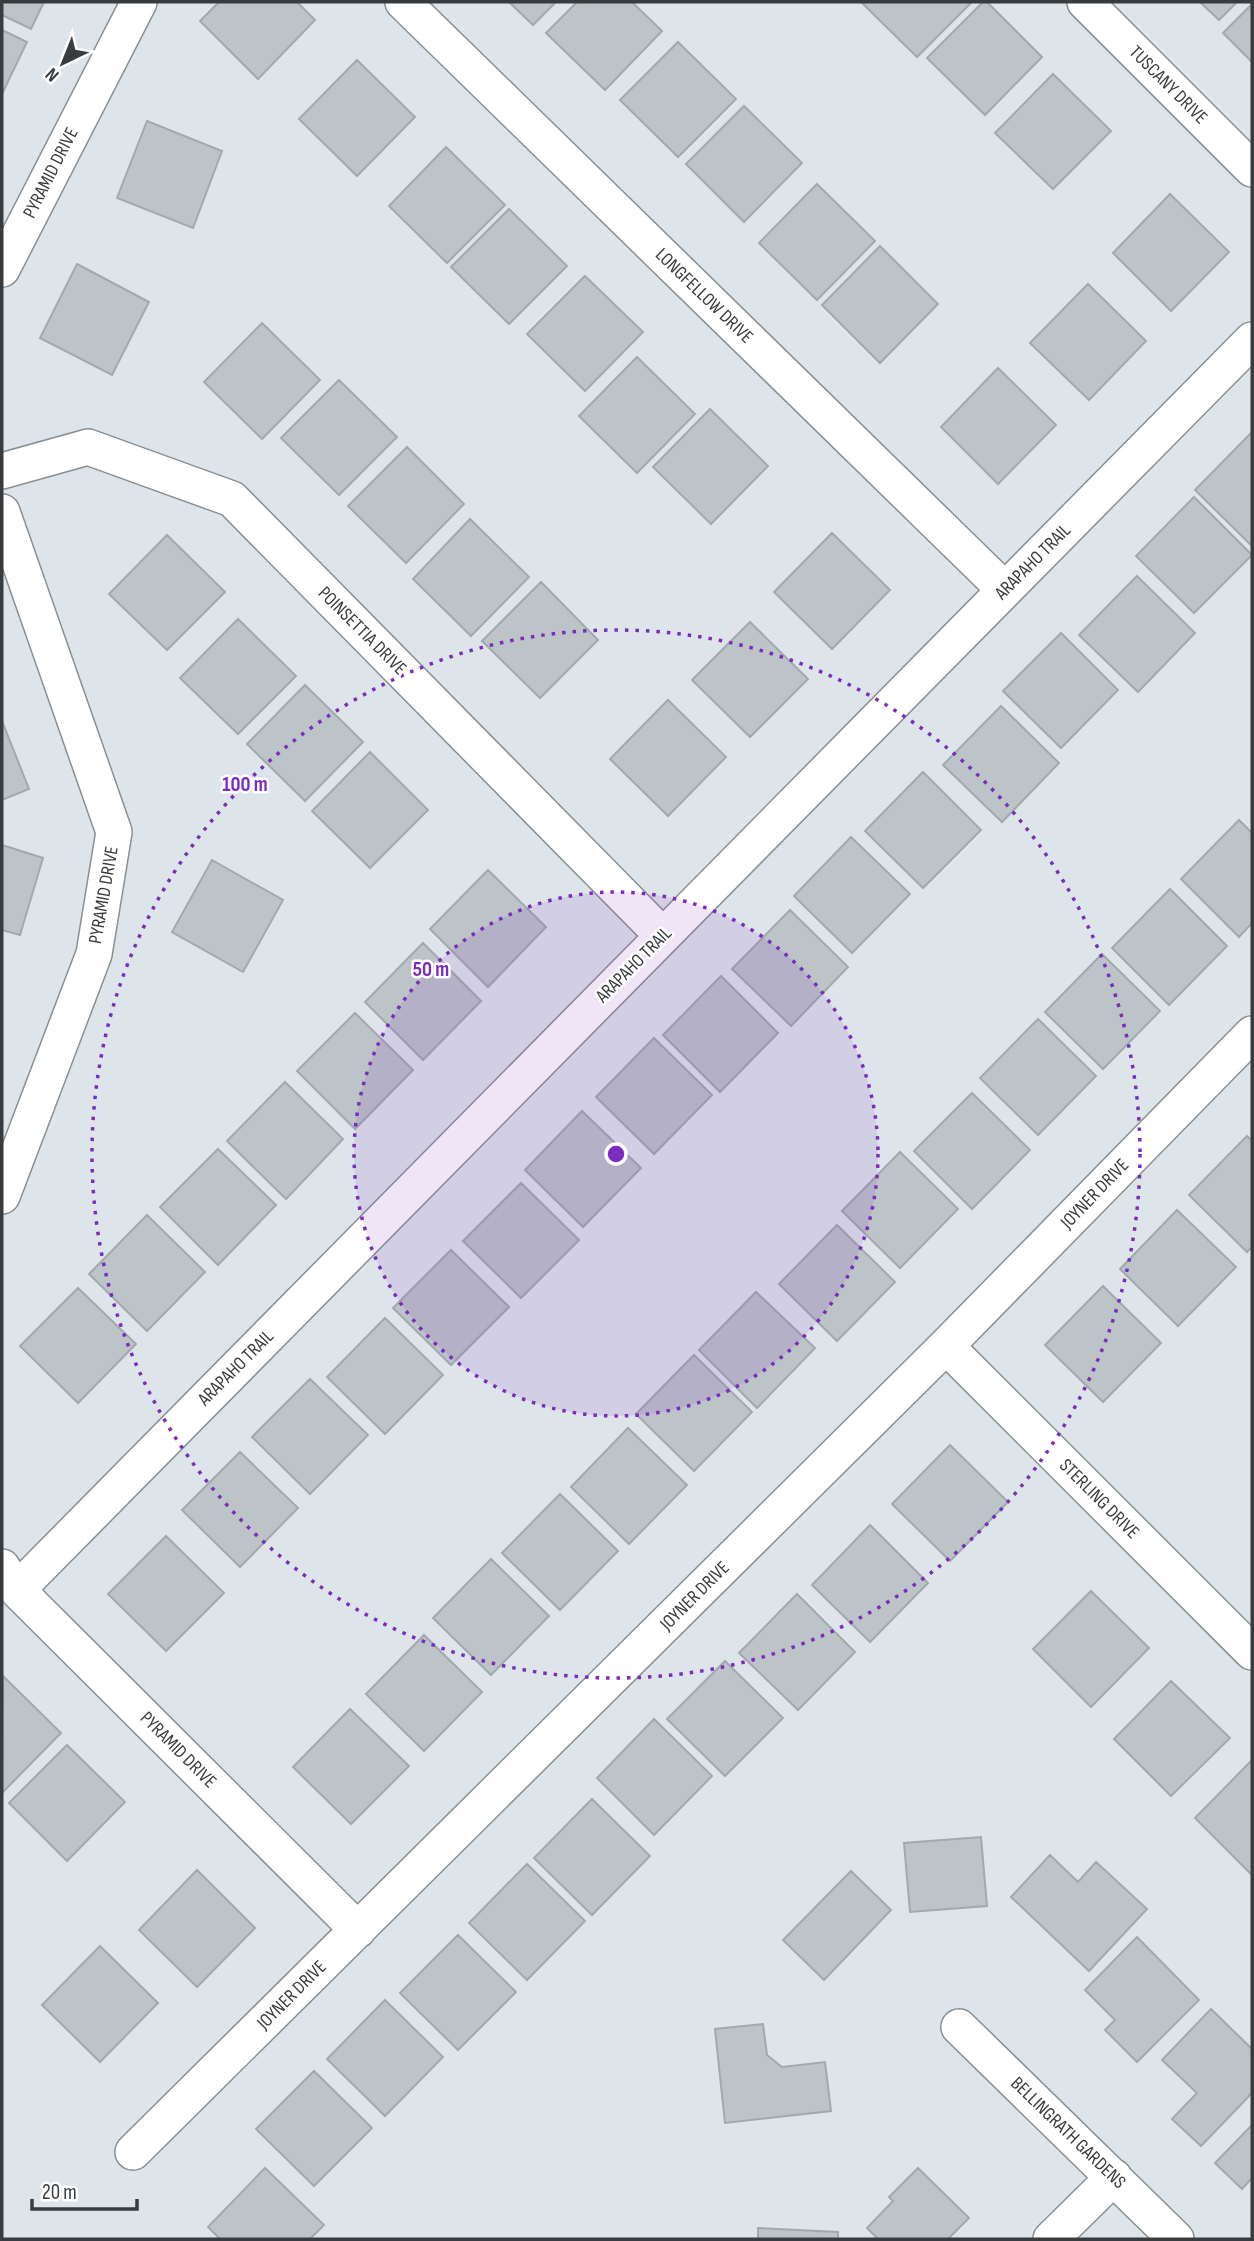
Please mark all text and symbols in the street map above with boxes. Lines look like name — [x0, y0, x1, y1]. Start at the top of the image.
north arrow — [28, 28, 98, 98]
street label: TUSCANY DRIVE — [1124, 41, 1212, 129]
text: N — [41, 62, 64, 86]
street label: PYRAMID DRIVE — [18, 124, 84, 222]
street label: LONGFELLOW DRIVE — [650, 244, 758, 348]
street label: ARAPAHO TRAIL — [990, 519, 1076, 605]
street label: POINSETTIA DRIVE — [313, 582, 411, 680]
text: 100 m — [222, 772, 268, 797]
street label: PYRAMID DRIVE — [84, 844, 124, 946]
street label: ARAPAHO TRAIL — [591, 922, 677, 1008]
text: 50 m — [413, 957, 449, 982]
centre of rings — [604, 1142, 628, 1166]
street label: JOYNER DRIVE — [1055, 1154, 1134, 1235]
street label: ARAPAHO TRAIL — [193, 1325, 279, 1411]
street label: STERLING DRIVE — [1054, 1454, 1144, 1544]
street label: JOYNER DRIVE — [655, 1557, 734, 1636]
street label: PYRAMID DRIVE — [135, 1707, 221, 1793]
street label: JOYNER DRIVE — [252, 1956, 331, 2035]
street label: BELLINGRATH GARDENS — [1006, 2072, 1130, 2194]
scale bar — [32, 2168, 136, 2212]
text: 20 m — [42, 2180, 77, 2205]

